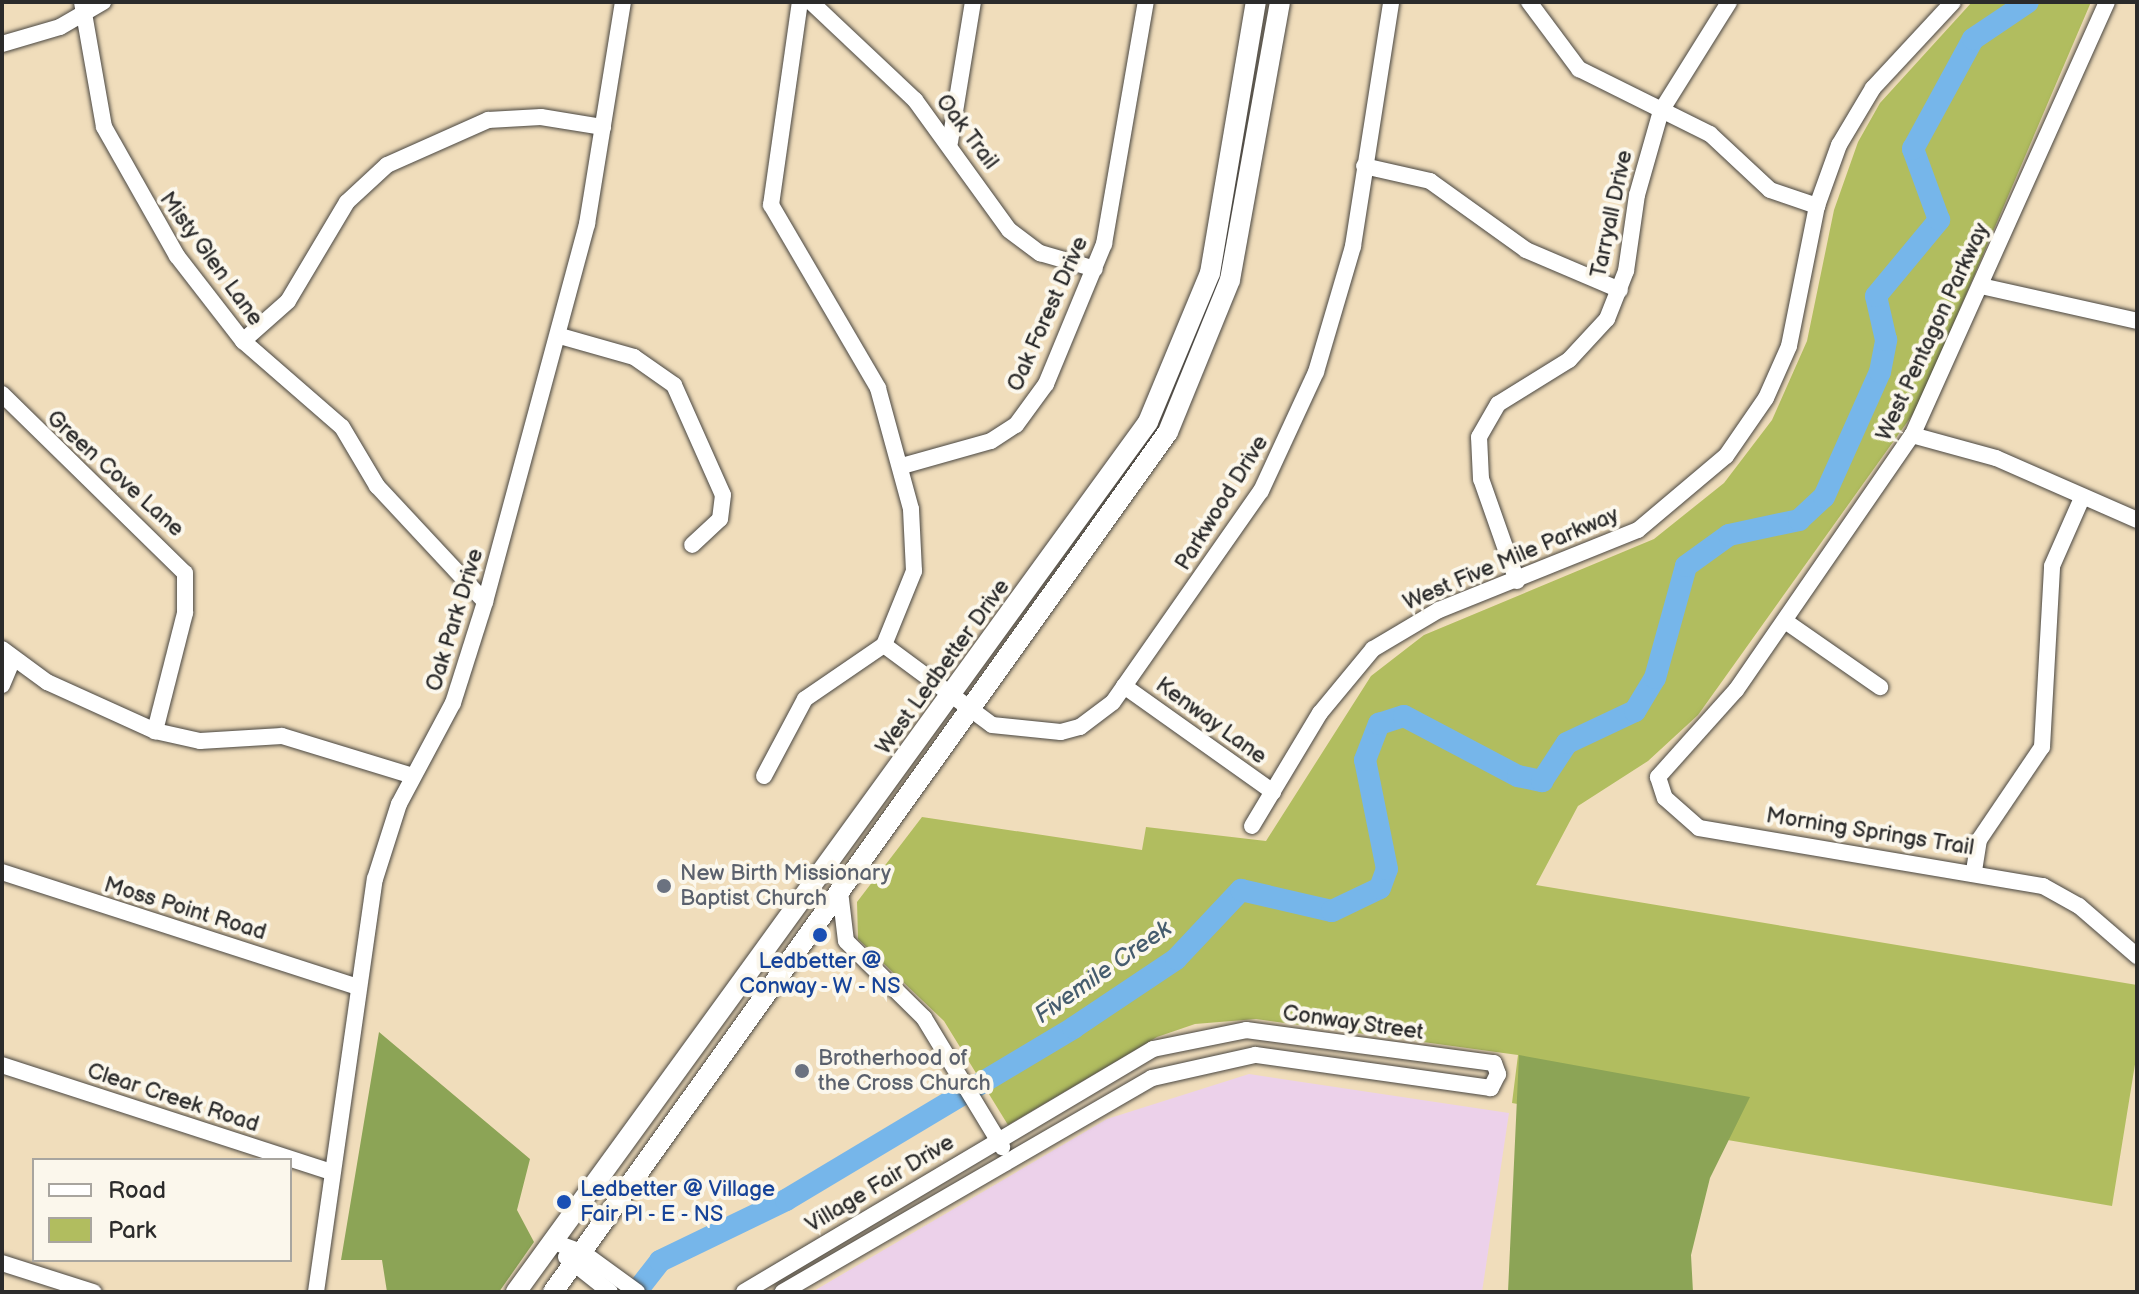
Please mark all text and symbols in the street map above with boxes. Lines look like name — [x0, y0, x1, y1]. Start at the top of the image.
street label: Oak Trail — [930, 89, 1004, 175]
street label: Tarryall Drive — [1586, 148, 1638, 280]
street label: Misty Glen Lane — [153, 186, 269, 332]
street label: West Pentagon Parkway — [1871, 219, 1995, 445]
street label: Oak Forest Drive — [1002, 233, 1094, 395]
street label: Green Cove Lane — [41, 405, 189, 543]
street label: Parkwood Drive — [1170, 431, 1274, 575]
street label: West Five Mile Parkway — [1399, 502, 1623, 616]
street label: Oak Park Drive — [421, 546, 489, 694]
street label: West Ledbetter Drive — [871, 574, 1015, 760]
street label: Kenway Lane — [1150, 672, 1272, 770]
street label: Morning Springs Trail — [1764, 802, 1976, 862]
place label: New Birth Missionary Baptist Church — [680, 860, 891, 912]
street label: Moss Point Road — [101, 872, 269, 946]
marker: New Birth Missionary Baptist Church — [655, 877, 673, 895]
water label: Fivemile Creek — [1029, 914, 1177, 1030]
marker: Ledbetter @ Conway - W - NS — [811, 926, 829, 944]
place label: Ledbetter @ Conway - W - NS — [736, 948, 904, 1000]
street label: Conway Street — [1280, 1000, 1426, 1046]
place label: Brotherhood of the Cross Church — [818, 1045, 991, 1096]
street label: Clear Creek Road — [84, 1058, 262, 1138]
marker: Brotherhood of the Cross Church — [793, 1062, 811, 1080]
street label: Village Fair Drive — [801, 1129, 959, 1239]
legend — [32, 1158, 292, 1262]
text: Road — [108, 1176, 166, 1205]
place label: Ledbetter @ Village Fair Pl - E - NS — [580, 1176, 776, 1228]
marker: Ledbetter @ Village Fair Pl - E - NS — [555, 1193, 573, 1211]
text: Park — [108, 1216, 156, 1245]

